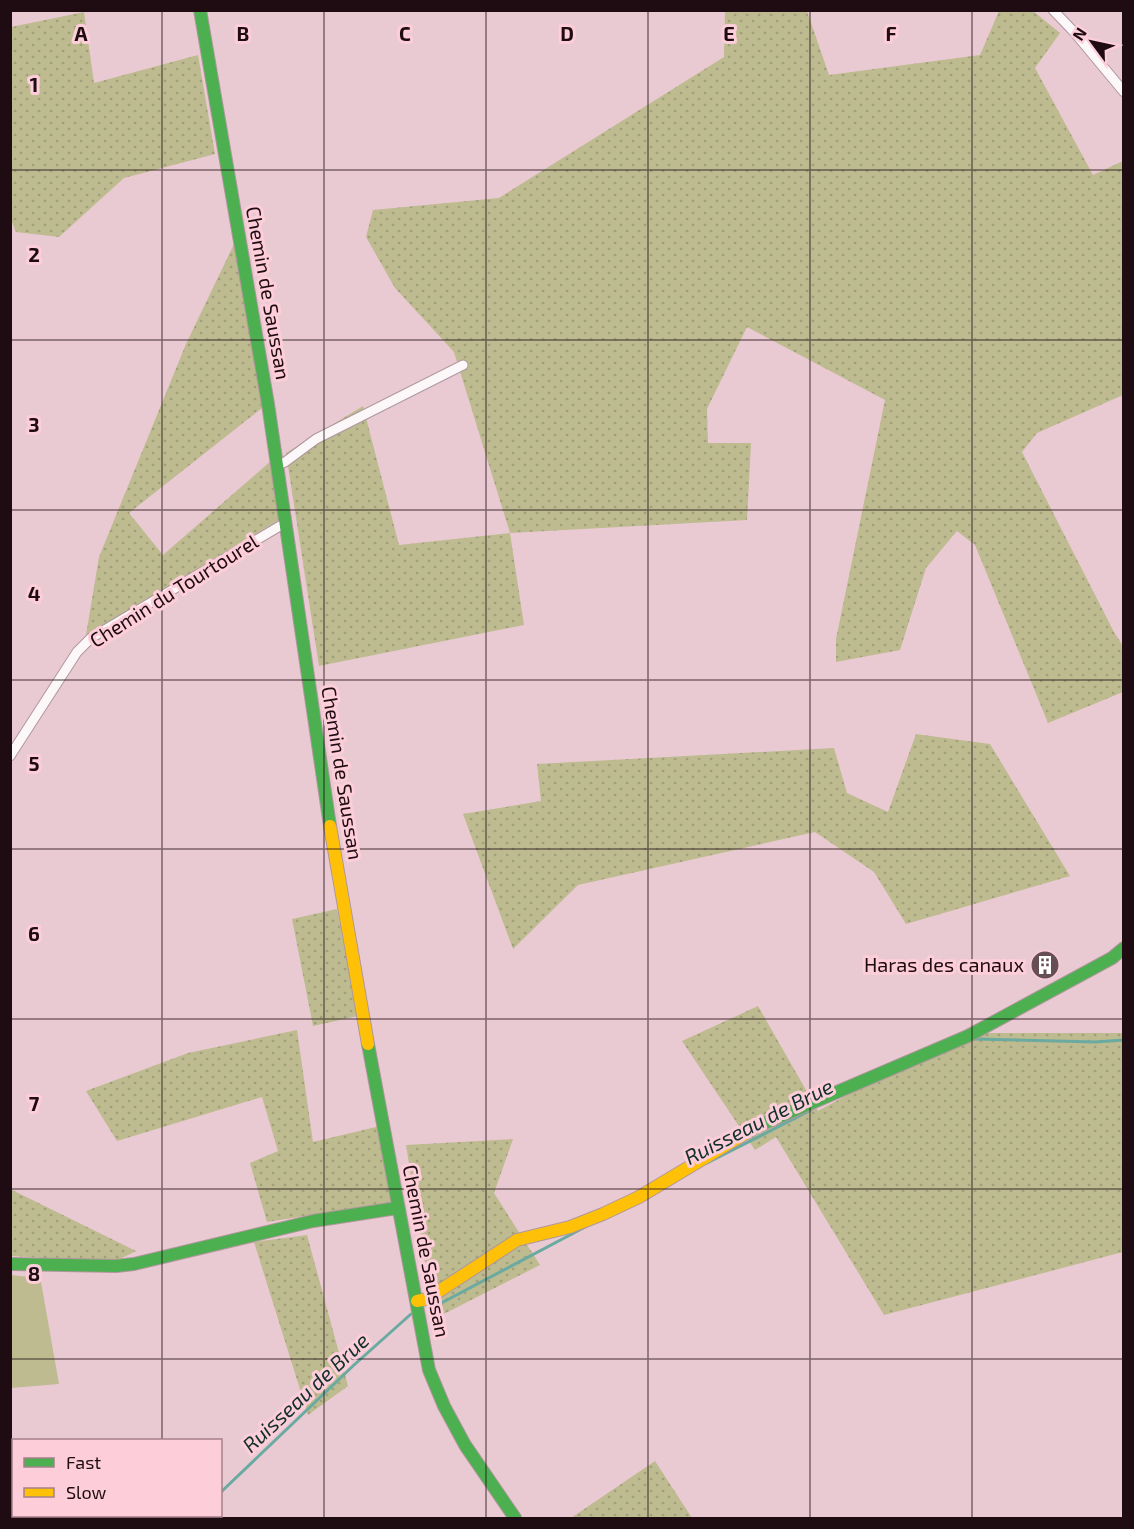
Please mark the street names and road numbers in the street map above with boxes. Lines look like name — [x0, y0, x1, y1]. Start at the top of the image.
street label: Chemin de Saussan — [242, 204, 296, 381]
street label: Chemin du Tourtourel — [85, 529, 262, 652]
street label: Chemin de Saussan — [317, 684, 369, 861]
street label: Chemin de Saussan — [398, 1162, 456, 1339]

